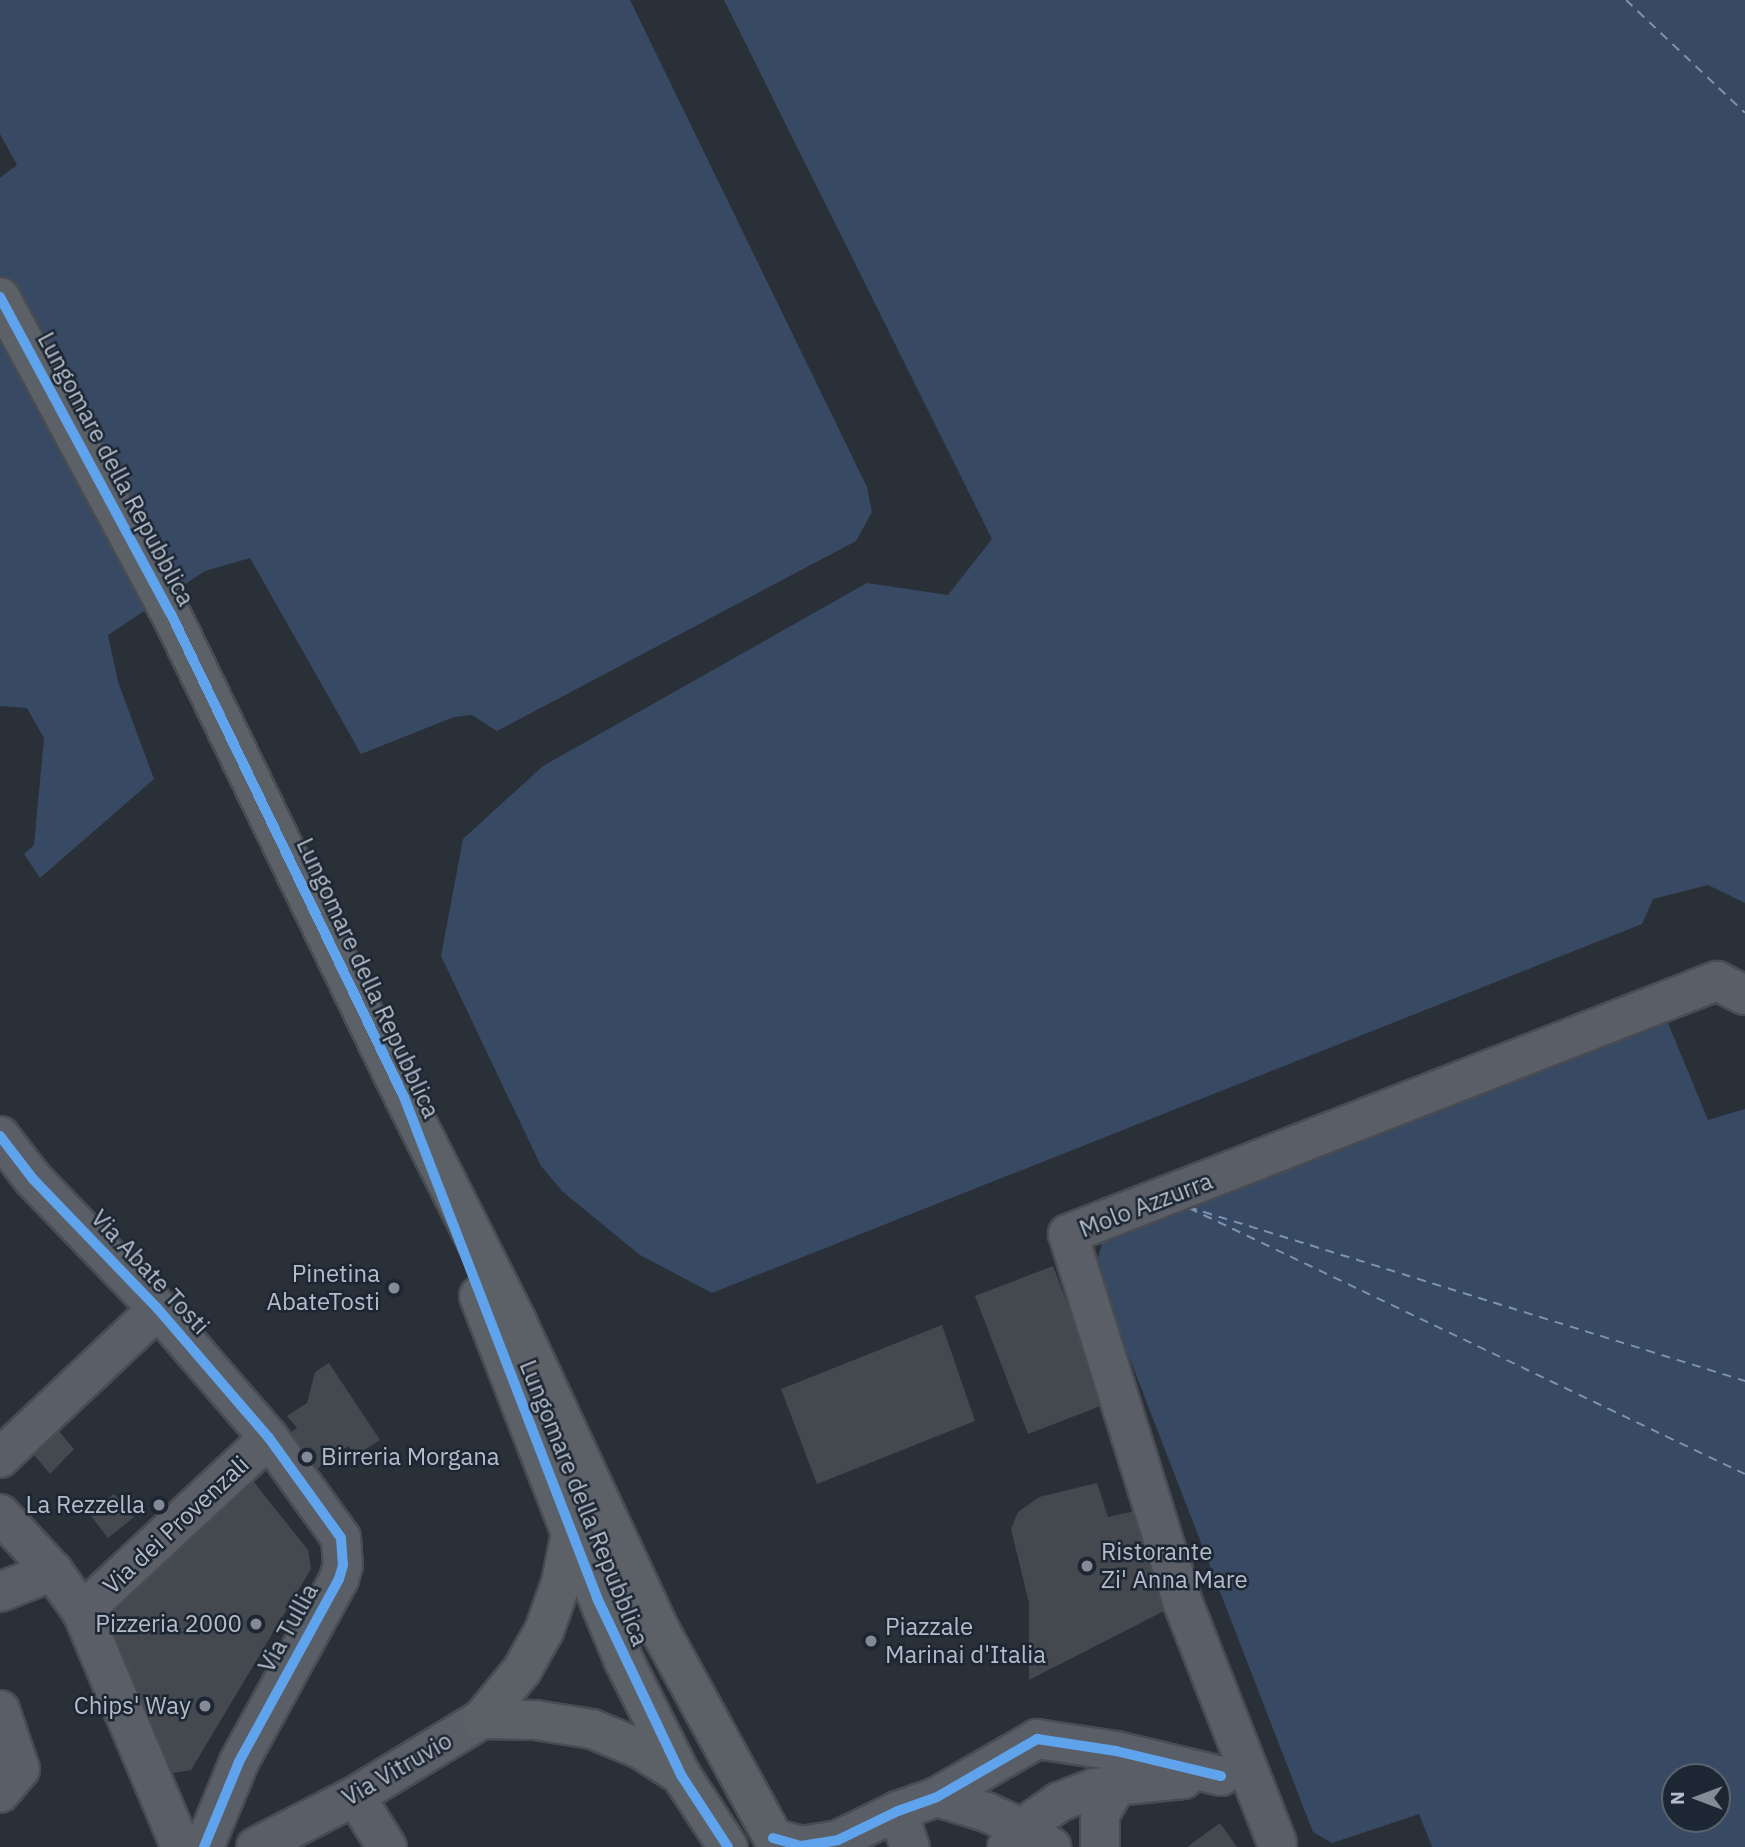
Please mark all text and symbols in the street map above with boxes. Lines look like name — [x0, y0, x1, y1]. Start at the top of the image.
street label: Lungomare della Repubblica — [32, 327, 200, 611]
street label: Lungomare della Repubblica — [290, 833, 446, 1123]
street label: Molo Azzurra — [1075, 1166, 1217, 1244]
street label: Via Abate Tosti — [85, 1204, 215, 1340]
place label: Pinetina AbateTosti — [267, 1260, 380, 1316]
marker: Pinetina AbateTosti — [386, 1280, 402, 1296]
street label: Lungomare della Repubblica — [513, 1356, 655, 1650]
place label: Birreria Morgana — [321, 1443, 500, 1471]
marker: Birreria Morgana — [299, 1449, 315, 1465]
street label: Via dei Provenzali — [97, 1450, 255, 1600]
place label: La Rezzella — [26, 1491, 145, 1519]
marker: La Rezzella — [151, 1497, 167, 1513]
place label: Ristorante Zi' Anna Mare — [1101, 1538, 1248, 1594]
marker: Ristorante Zi' Anna Mare — [1079, 1558, 1095, 1574]
street label: Via Tullia — [252, 1579, 324, 1677]
place label: Pizzeria 2000 — [95, 1610, 242, 1638]
place label: Piazzale Marinai d'Italia — [885, 1613, 1046, 1669]
marker: Pizzeria 2000 — [248, 1616, 264, 1632]
marker: Piazzale Marinai d'Italia — [863, 1633, 879, 1649]
place label: Chips' Way — [74, 1692, 191, 1720]
marker: Chips' Way — [197, 1698, 213, 1714]
street label: Via Vitruvio — [337, 1726, 457, 1812]
north arrow — [1661, 1763, 1731, 1833]
text: N — [1665, 1791, 1689, 1805]

